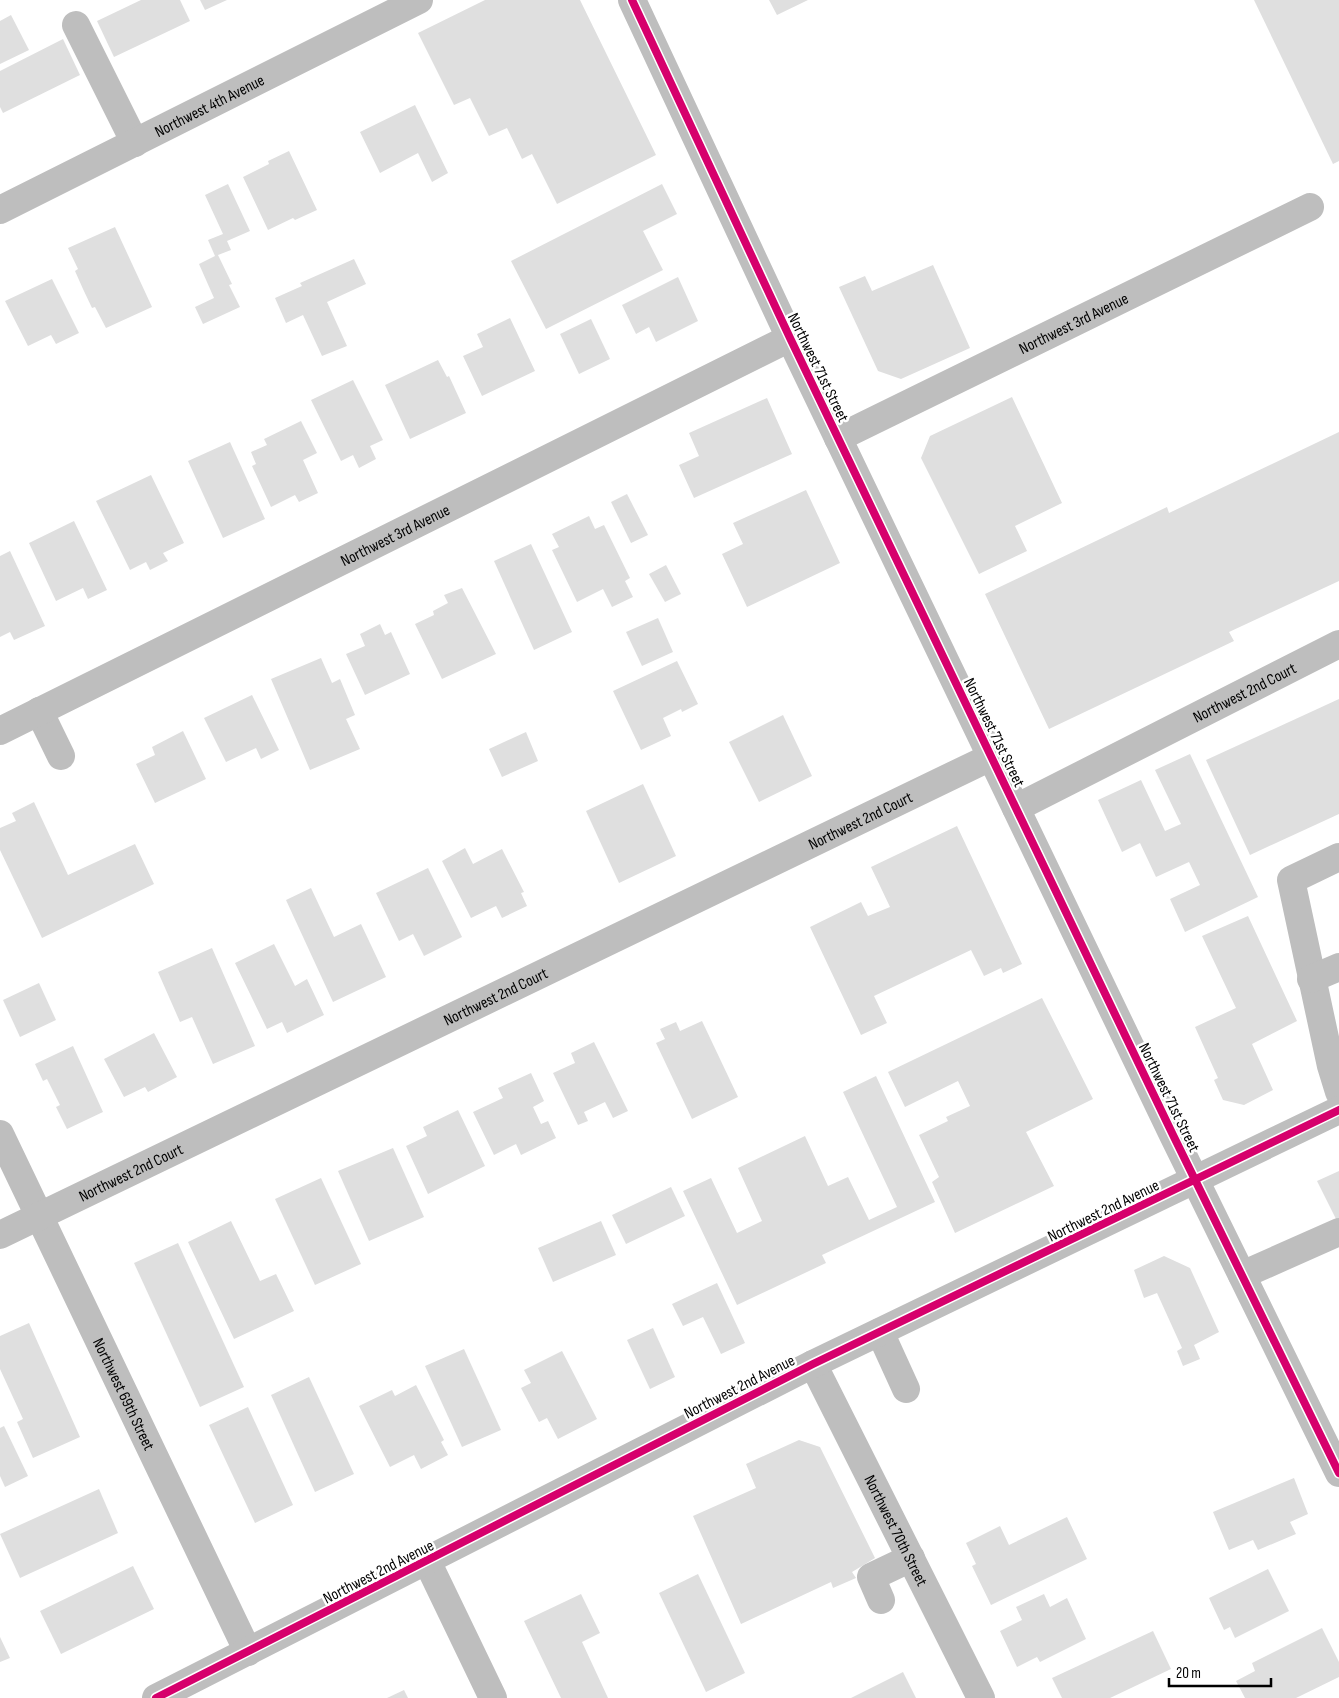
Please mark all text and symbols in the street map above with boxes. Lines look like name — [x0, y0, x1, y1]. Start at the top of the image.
street label: Northwest 4th Avenue — [152, 71, 268, 142]
street label: Northwest 3rd Avenue — [1016, 289, 1132, 359]
street label: Northwest 71st Street — [783, 310, 852, 425]
street label: Northwest 3rd Avenue — [338, 501, 453, 571]
street label: Northwest 2nd Court — [1190, 659, 1300, 728]
street label: Northwest 71st Street — [959, 675, 1028, 790]
street label: Northwest 2nd Court — [806, 788, 916, 855]
street label: Northwest 2nd Court — [441, 964, 551, 1031]
street label: Northwest 71st Street — [1134, 1040, 1203, 1155]
street label: Northwest 2nd Court — [76, 1140, 186, 1207]
street label: Northwest 2nd Avenue — [1045, 1176, 1162, 1247]
street label: Northwest 69th Street — [88, 1335, 158, 1454]
street label: Northwest 2nd Avenue — [681, 1351, 798, 1423]
street label: Northwest 70th Street — [859, 1472, 931, 1589]
street label: Northwest 2nd Avenue — [320, 1536, 437, 1608]
scale bar — [1169, 1656, 1272, 1688]
text: 20 m — [1176, 1664, 1201, 1683]

